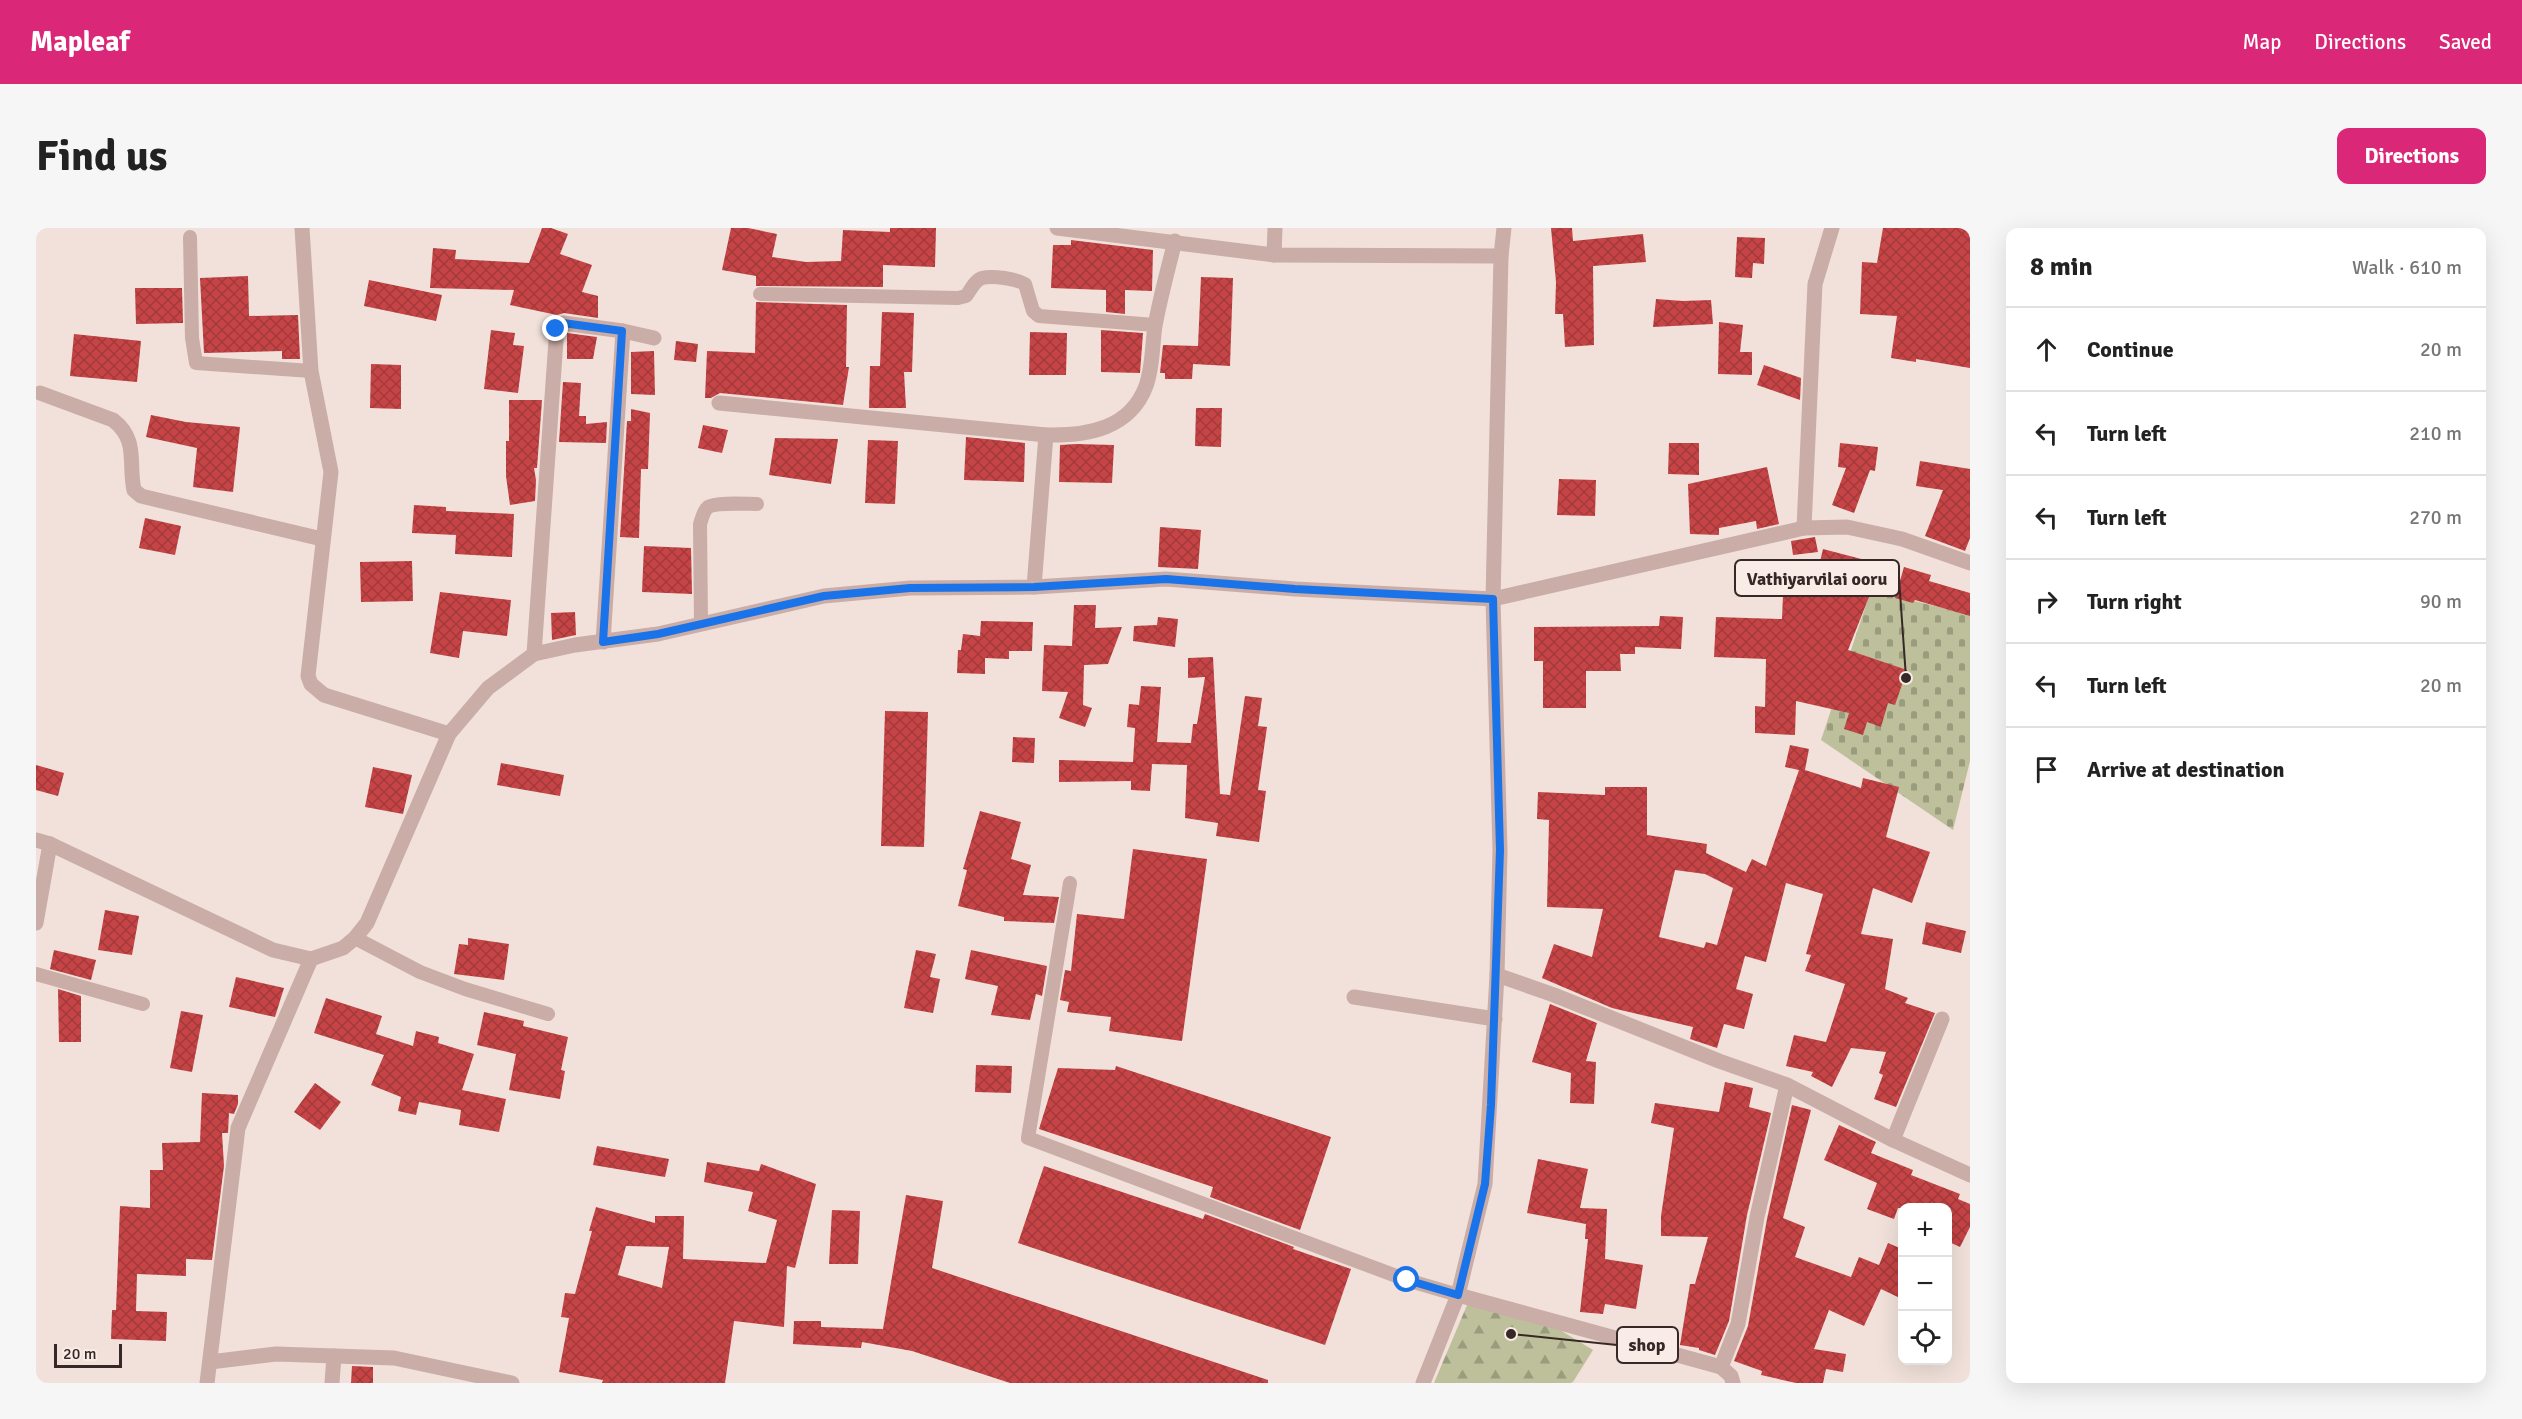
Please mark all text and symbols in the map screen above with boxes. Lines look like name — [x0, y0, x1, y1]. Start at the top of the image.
text: Mapleaf — [30, 25, 130, 59]
text: Map — [2243, 29, 2281, 55]
text: Directions — [2314, 29, 2406, 55]
text: Saved — [2439, 29, 2492, 55]
button: Directions — [2337, 128, 2486, 184]
text: Find us — [36, 131, 167, 182]
text: 8 min — [2030, 251, 2093, 283]
text: Walk · 610 m — [2352, 255, 2462, 280]
route end — [542, 315, 568, 341]
icon: ahead — [2030, 333, 2063, 366]
text: Continue — [2087, 336, 2174, 363]
text: 20 m — [2420, 337, 2462, 362]
icon: left — [2030, 417, 2063, 450]
text: Turn left — [2087, 420, 2167, 447]
text: 210 m — [2409, 421, 2462, 446]
icon: left — [2030, 501, 2063, 534]
text: Turn left — [2087, 504, 2167, 531]
text: 270 m — [2409, 505, 2462, 530]
callout: Vathiyarvilai ooru — [1735, 560, 1899, 596]
text: Vathiyarvilai ooru — [1747, 568, 1887, 590]
icon: right — [2030, 585, 2063, 618]
text: Turn right — [2087, 588, 2182, 615]
text: 90 m — [2420, 589, 2462, 614]
icon: left — [2030, 669, 2063, 702]
text: Turn left — [2087, 672, 2167, 699]
text: 20 m — [2420, 673, 2462, 698]
icon: arrive — [2030, 753, 2063, 786]
text: Arrive at destination — [2087, 756, 2284, 783]
map controls — [1898, 1203, 1952, 1365]
button: + — [1898, 1203, 1952, 1257]
button: − — [1898, 1257, 1952, 1311]
route start — [1393, 1266, 1419, 1292]
button: locate — [1898, 1311, 1952, 1365]
callout: shop — [1617, 1327, 1678, 1363]
text: shop — [1629, 1334, 1666, 1356]
scale bar — [54, 1341, 122, 1368]
text: 20 m — [63, 1344, 97, 1364]

